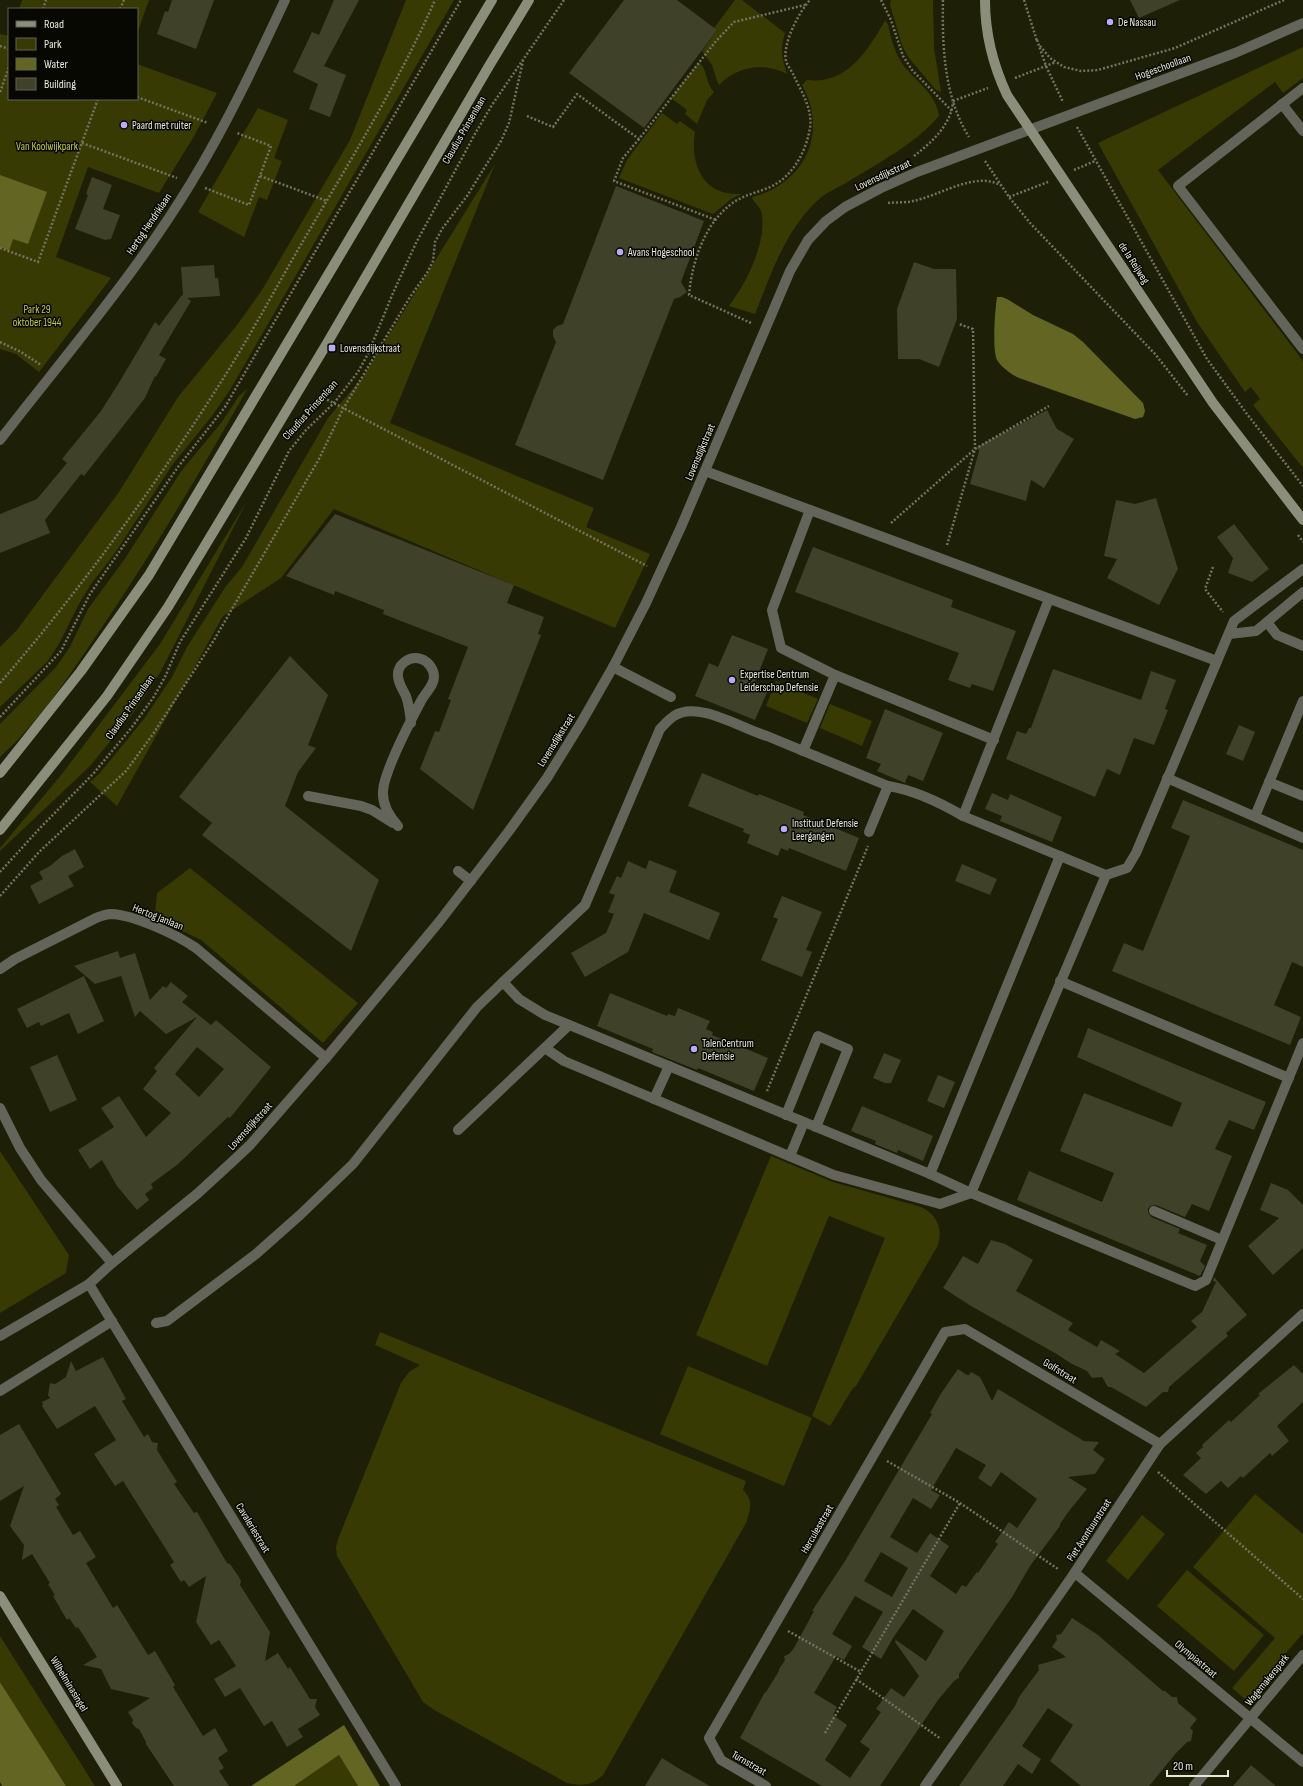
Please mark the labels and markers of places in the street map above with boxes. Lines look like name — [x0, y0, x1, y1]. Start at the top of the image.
place label: De Nassau — [1118, 16, 1156, 29]
marker: De Nassau — [1105, 17, 1115, 27]
place label: Paard met ruiter — [132, 119, 192, 132]
marker: Paard met ruiter — [119, 120, 129, 130]
place label: Avans Hogeschool — [627, 246, 694, 259]
marker: Avans Hogeschool — [615, 247, 625, 257]
place label: Lovensdijkstraat — [340, 342, 401, 355]
marker: Lovensdijkstraat — [327, 343, 337, 353]
place label: Expertise Centrum Leiderschap Defensie — [740, 668, 818, 694]
marker: Expertise Centrum Leiderschap Defensie — [727, 675, 737, 685]
place label: Instituut Defensie Leergangen — [792, 817, 858, 843]
marker: Instituut Defensie Leergangen — [779, 824, 789, 834]
place label: TalenCentrum Defensie — [702, 1037, 754, 1063]
marker: TalenCentrum Defensie — [689, 1044, 699, 1054]

